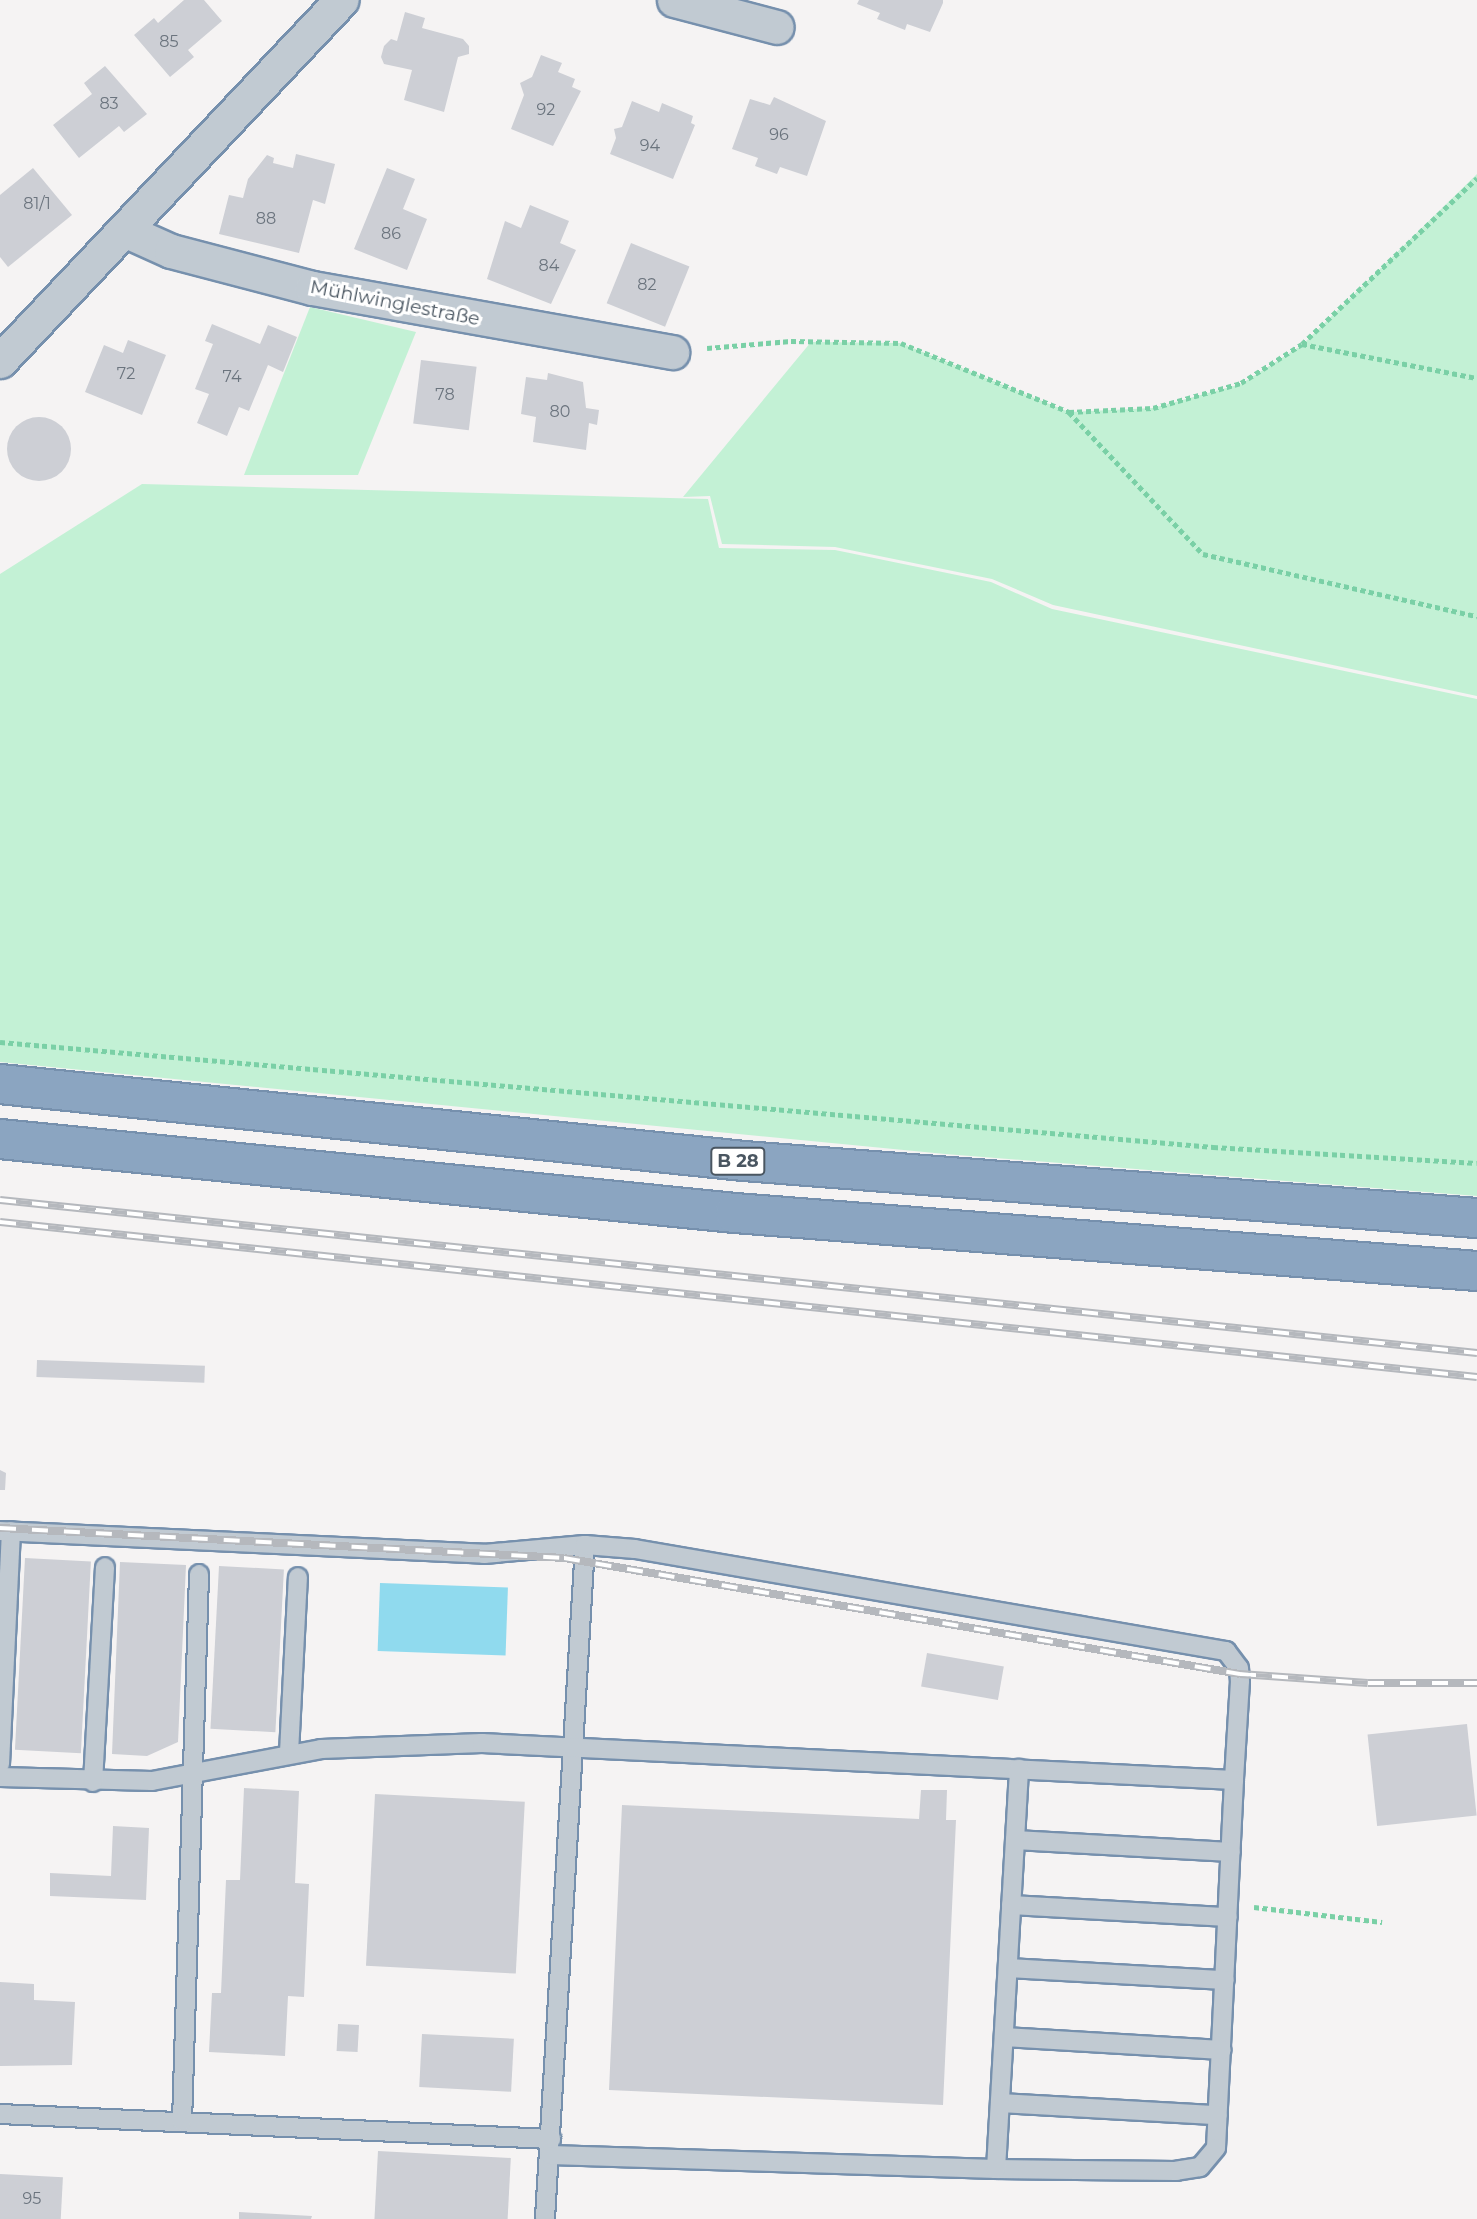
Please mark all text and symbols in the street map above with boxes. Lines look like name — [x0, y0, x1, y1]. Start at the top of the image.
house number: 85 — [159, 32, 179, 52]
house number: 83 — [99, 94, 119, 114]
house number: 92 — [537, 100, 555, 120]
house number: 96 — [769, 125, 789, 145]
house number: 94 — [640, 136, 660, 156]
house number: 81/1 — [23, 194, 51, 214]
house number: 88 — [256, 209, 276, 229]
house number: 86 — [381, 224, 401, 244]
house number: 84 — [539, 256, 559, 276]
street label: Mühlwinglestraße — [308, 275, 482, 331]
house number: 82 — [637, 275, 657, 295]
house number: 72 — [117, 364, 135, 384]
house number: 74 — [223, 367, 241, 387]
house number: 78 — [435, 385, 455, 405]
house number: 80 — [550, 402, 570, 422]
road number: B 28 — [710, 1146, 766, 1176]
house number: 95 — [23, 2189, 41, 2209]

